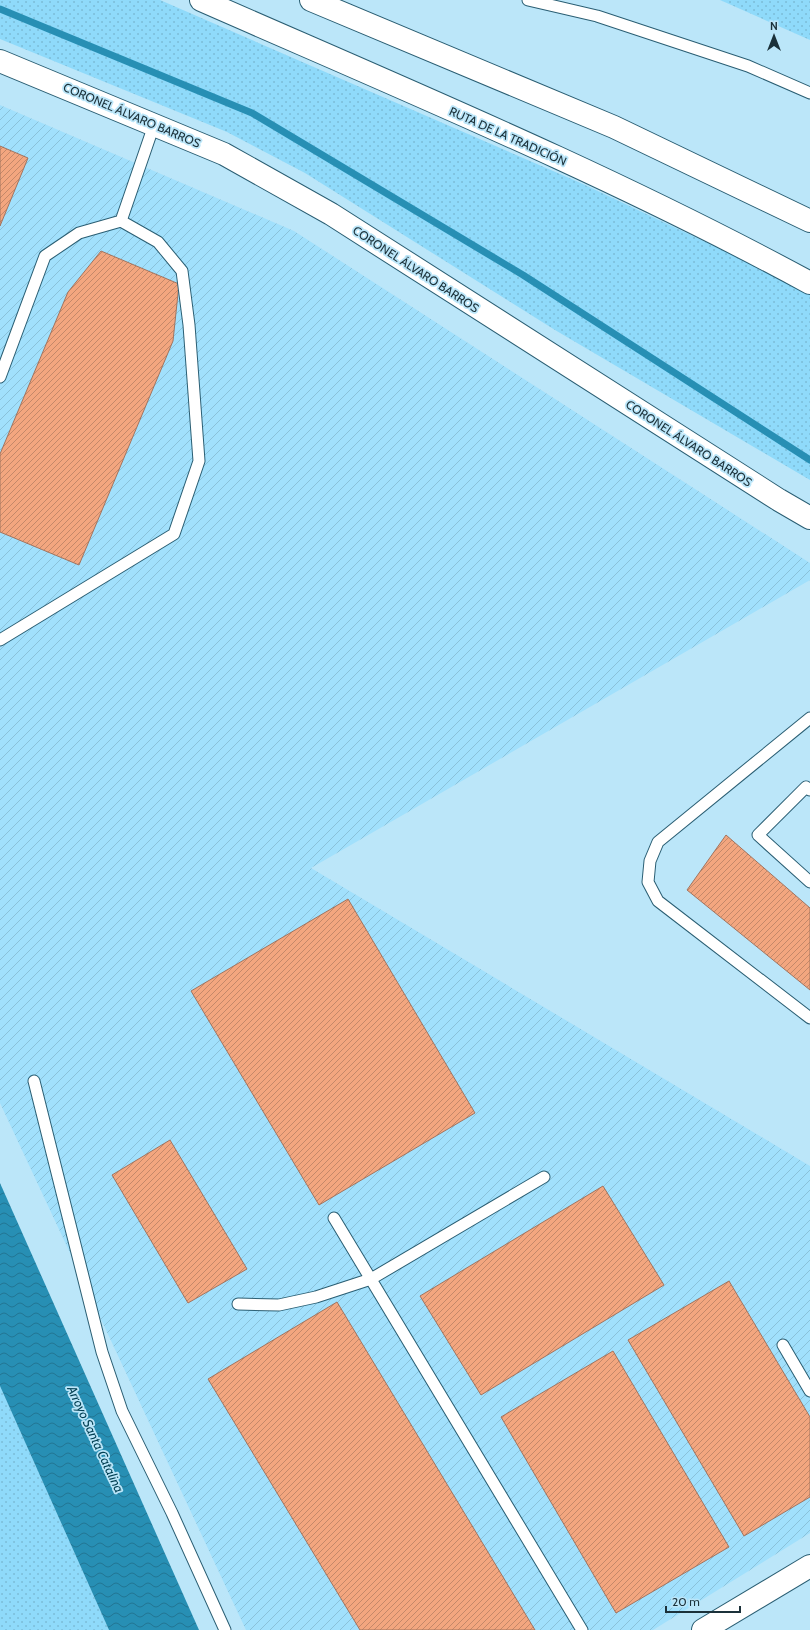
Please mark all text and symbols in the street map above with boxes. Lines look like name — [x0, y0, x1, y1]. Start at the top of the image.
north arrow — [754, 16, 794, 56]
text: N — [770, 19, 778, 33]
street label: CORONEL ÁLVARO BARROS — [61, 79, 203, 151]
street label: RUTA DE LA TRADICIÓN — [447, 103, 569, 169]
street label: CORONEL ÁLVARO BARROS — [350, 223, 482, 315]
street label: CORONEL ÁLVARO BARROS — [623, 397, 755, 489]
water label: Arroyo Santa Catalina — [64, 1382, 128, 1495]
scale bar — [666, 1588, 740, 1614]
text: 20 m — [672, 1594, 700, 1609]

